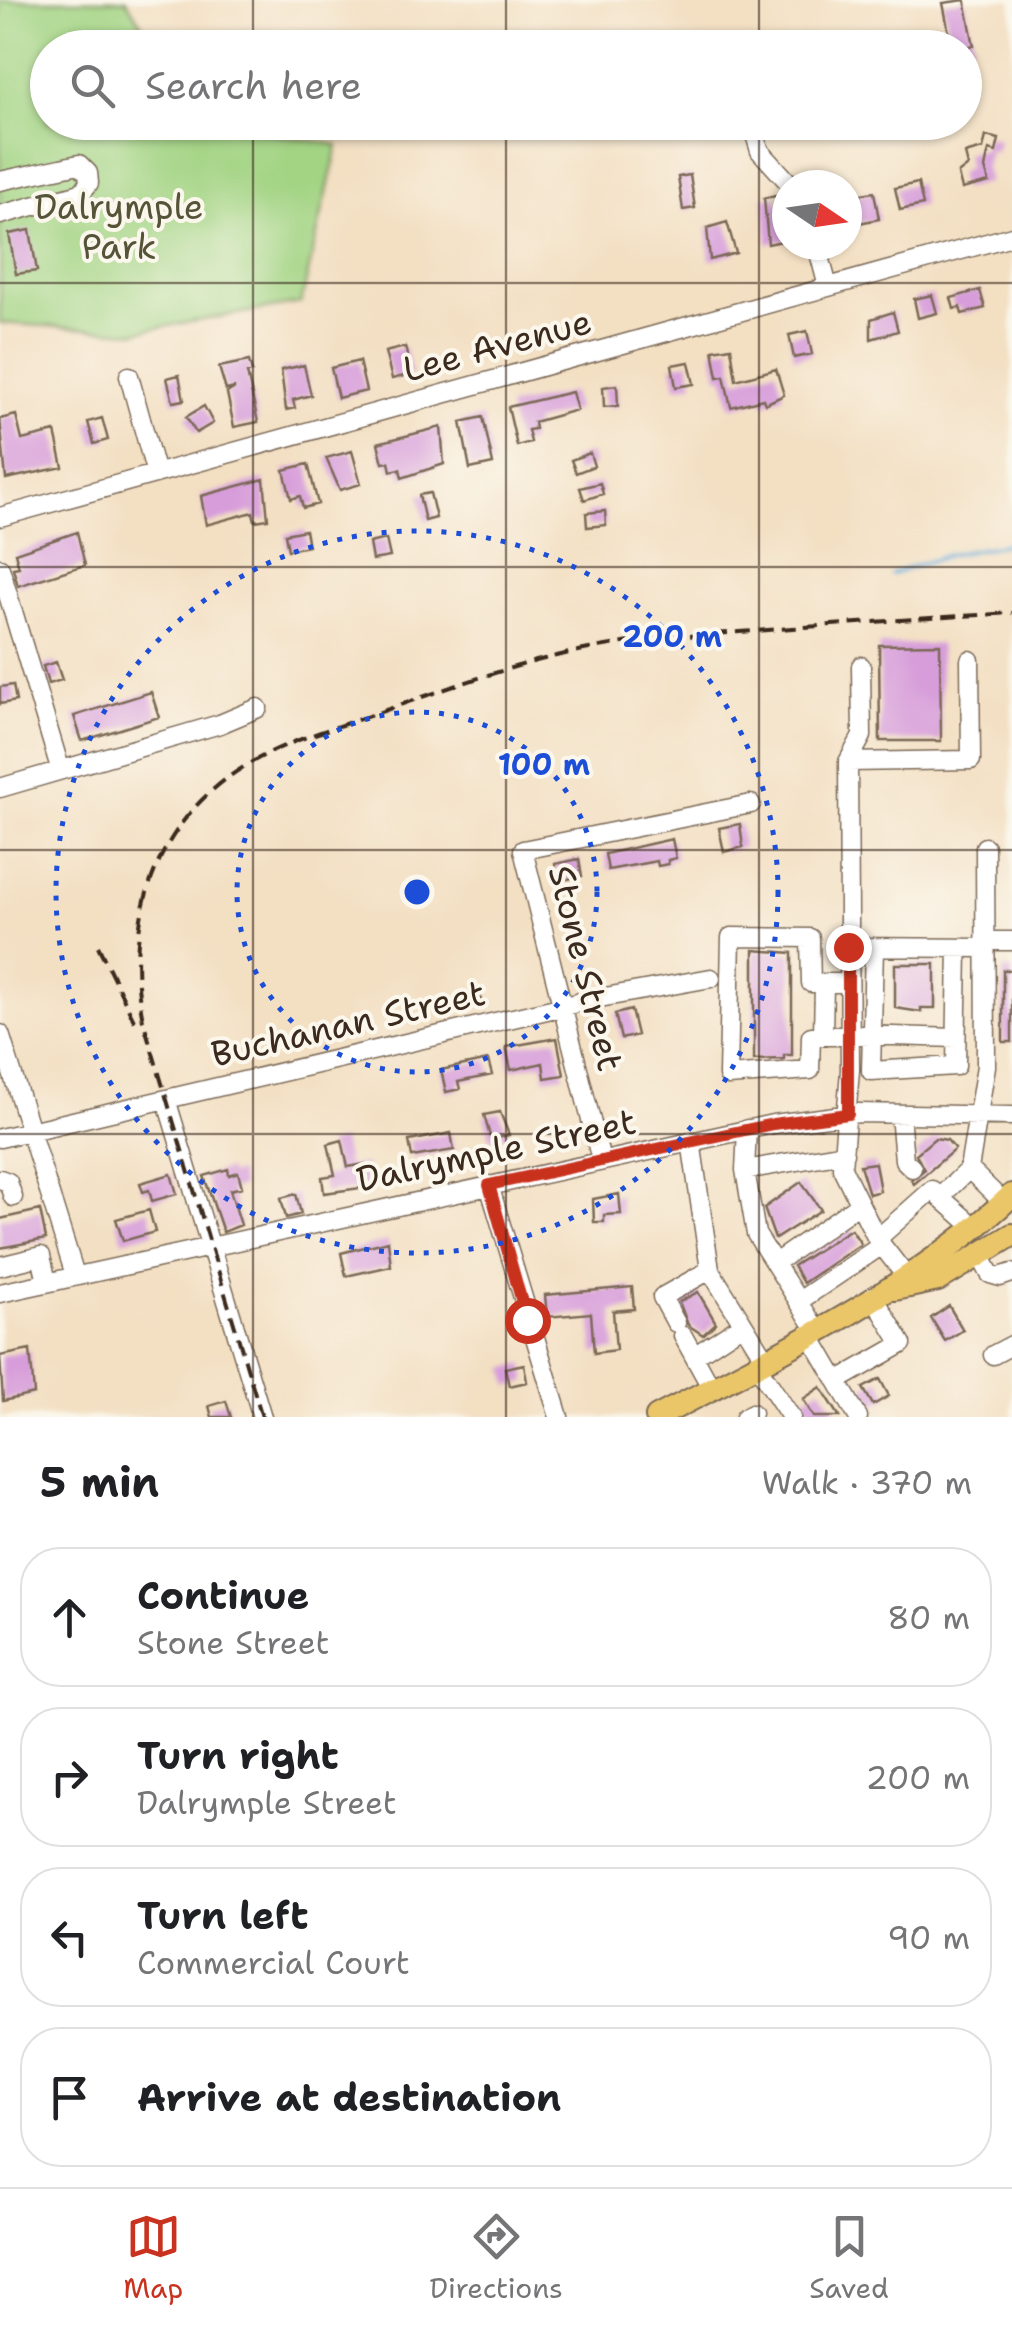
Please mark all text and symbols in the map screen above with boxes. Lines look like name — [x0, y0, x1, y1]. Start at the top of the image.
search box — [30, 30, 982, 140]
icon: search — [65, 58, 120, 113]
text: Search here — [145, 60, 362, 111]
north arrow — [772, 170, 862, 260]
park label: Dalrymple Park — [34, 183, 204, 270]
street label: Lee Avenue — [398, 297, 596, 393]
text: 200 m — [622, 616, 722, 657]
text: 100 m — [498, 744, 590, 785]
street label: Stone Street — [538, 860, 634, 1076]
centre of rings — [399, 874, 435, 910]
route end — [826, 925, 872, 971]
street label: Buchanan Street — [206, 969, 490, 1077]
street label: Dalrymple Street — [352, 1097, 640, 1203]
route start — [505, 1298, 551, 1344]
text: 5 min — [40, 1454, 159, 1510]
text: Walk · 370 m — [762, 1461, 972, 1504]
text: Continue — [137, 1570, 309, 1621]
icon: ahead — [42, 1590, 97, 1645]
text: 80 m — [887, 1596, 970, 1639]
text: Stone Street — [137, 1621, 329, 1664]
text: Turn right — [137, 1730, 339, 1781]
icon: right — [42, 1750, 97, 1805]
text: 200 m — [866, 1756, 970, 1799]
text: Dalrymple Street — [137, 1781, 397, 1824]
text: Turn left — [137, 1890, 309, 1941]
icon: left — [42, 1910, 97, 1965]
text: 90 m — [887, 1916, 970, 1959]
text: Commercial Court — [137, 1941, 410, 1984]
icon: arrive — [42, 2070, 97, 2125]
text: Arrive at destination — [137, 2072, 561, 2123]
tab: Map — [123, 2209, 183, 2307]
tab: Directions — [430, 2209, 563, 2307]
tab: Saved — [809, 2209, 889, 2307]

